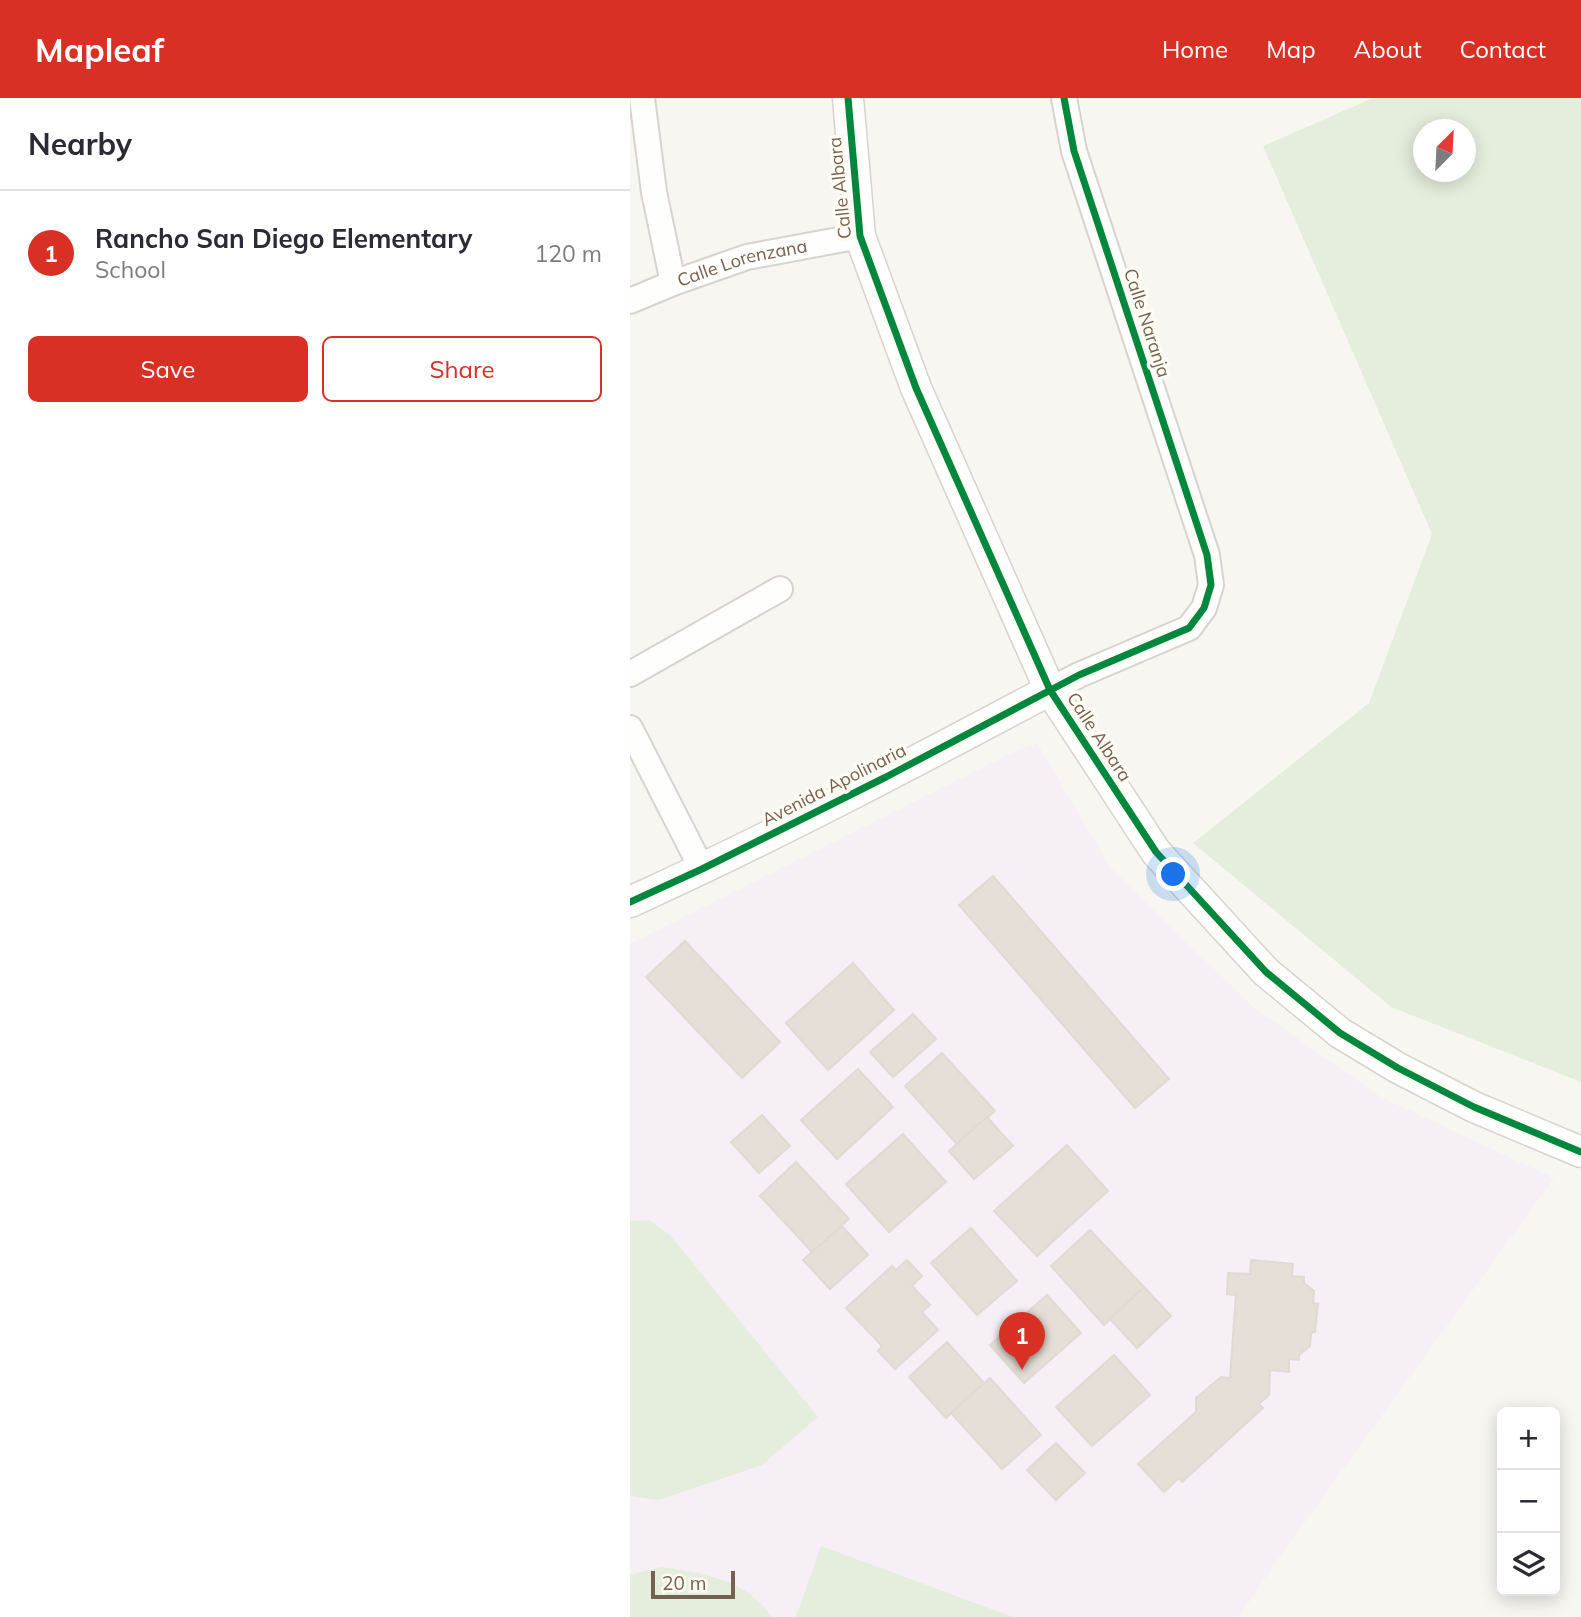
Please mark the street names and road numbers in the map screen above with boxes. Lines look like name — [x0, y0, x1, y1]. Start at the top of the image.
street label: Calle Albara — [823, 136, 856, 240]
street label: Calle Lorenzana — [674, 234, 809, 292]
street label: Calle Naranja — [1119, 266, 1176, 380]
street label: Calle Albara — [1062, 688, 1137, 786]
street label: Avenida Apolinaria — [758, 738, 910, 831]

